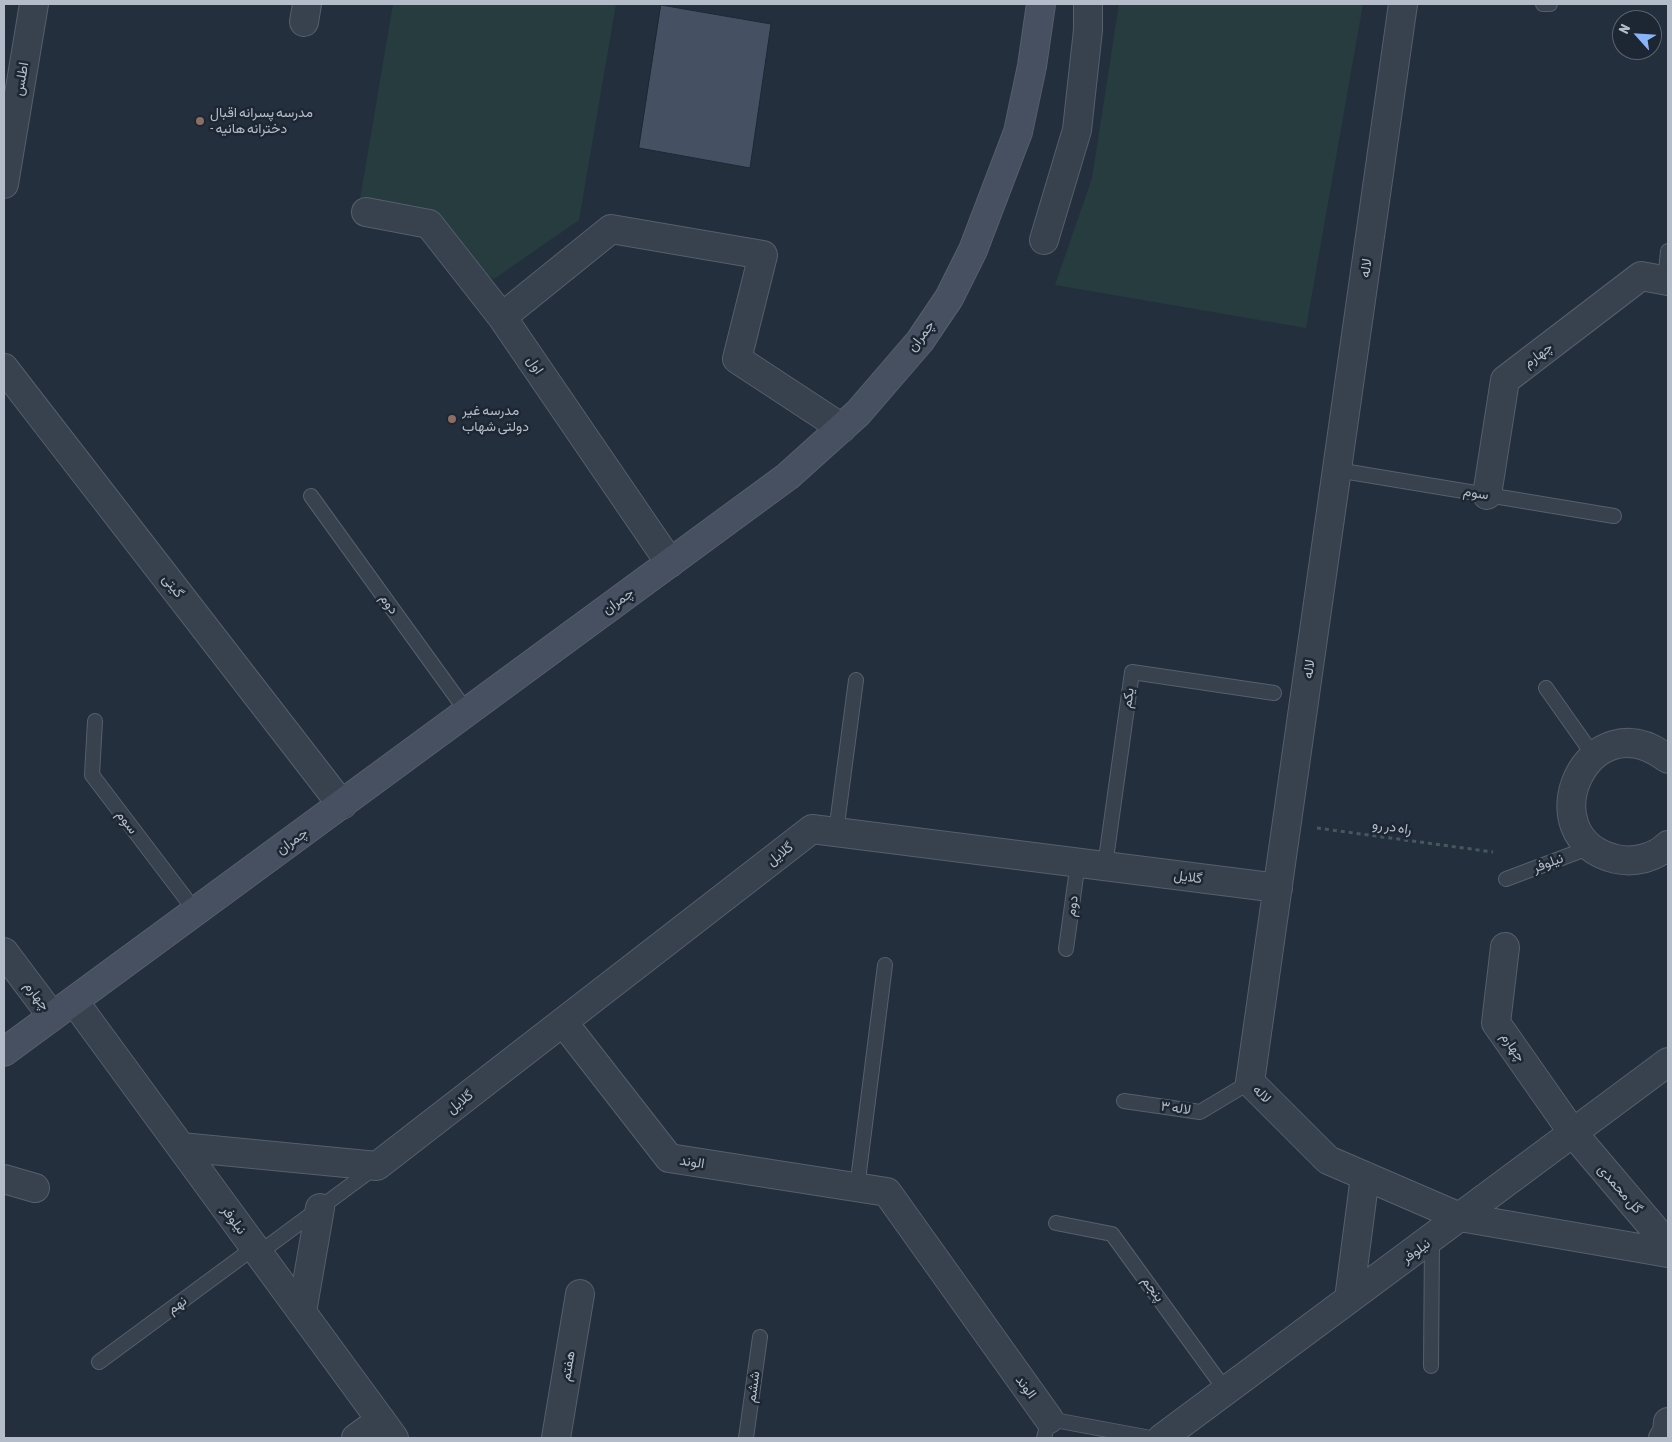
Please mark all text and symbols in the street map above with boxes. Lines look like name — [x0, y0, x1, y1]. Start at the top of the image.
north arrow — [1612, 10, 1662, 60]
text: N — [1615, 22, 1633, 36]
street label: اطلس — [10, 61, 32, 97]
place label: مدرسه پسرانه اقبال - دخترانه هانیه — [210, 105, 313, 138]
marker: مدرسه پسرانه اقبال - دخترانه هانیه — [194, 115, 206, 127]
street label: لاله — [1356, 257, 1376, 279]
street label: چمران — [904, 317, 938, 355]
street label: چهارم — [1520, 339, 1556, 371]
street label: اول — [523, 353, 547, 377]
place label: مدرسه غیر دولتی شهاب — [462, 403, 529, 436]
marker: مدرسه غیر دولتی شهاب — [446, 413, 458, 425]
street label: سوم — [1462, 483, 1490, 503]
street label: گیتی — [159, 571, 187, 601]
street label: چمران — [599, 584, 637, 618]
street label: دوم — [376, 590, 402, 618]
street label: لاله — [1299, 658, 1319, 680]
street label: یکم — [1118, 687, 1138, 709]
street label: سوم — [113, 807, 141, 837]
street label: راه در رو — [1371, 816, 1413, 838]
street label: چمران — [273, 824, 311, 858]
street label: گلایل — [763, 838, 797, 870]
street label: نیلوفر — [1530, 850, 1566, 876]
street label: گلایل — [1173, 867, 1203, 887]
street label: دوم — [1062, 894, 1082, 918]
street label: چهارم — [21, 978, 53, 1014]
street label: چهارم — [1497, 1029, 1529, 1065]
street label: لاله — [1249, 1081, 1275, 1107]
street label: گلایل — [443, 1086, 477, 1118]
street label: لاله ۳ — [1160, 1098, 1192, 1118]
street label: الوند — [678, 1152, 706, 1172]
street label: گل محمدی — [1594, 1161, 1646, 1217]
street label: نیلوفر — [218, 1202, 250, 1238]
street label: نیلوفر — [1398, 1235, 1434, 1267]
street label: پنجم — [1138, 1273, 1168, 1305]
street label: نهم — [164, 1292, 190, 1318]
street label: هفتم — [557, 1349, 579, 1383]
street label: ششم — [742, 1370, 764, 1404]
street label: الوند — [1012, 1372, 1040, 1402]

